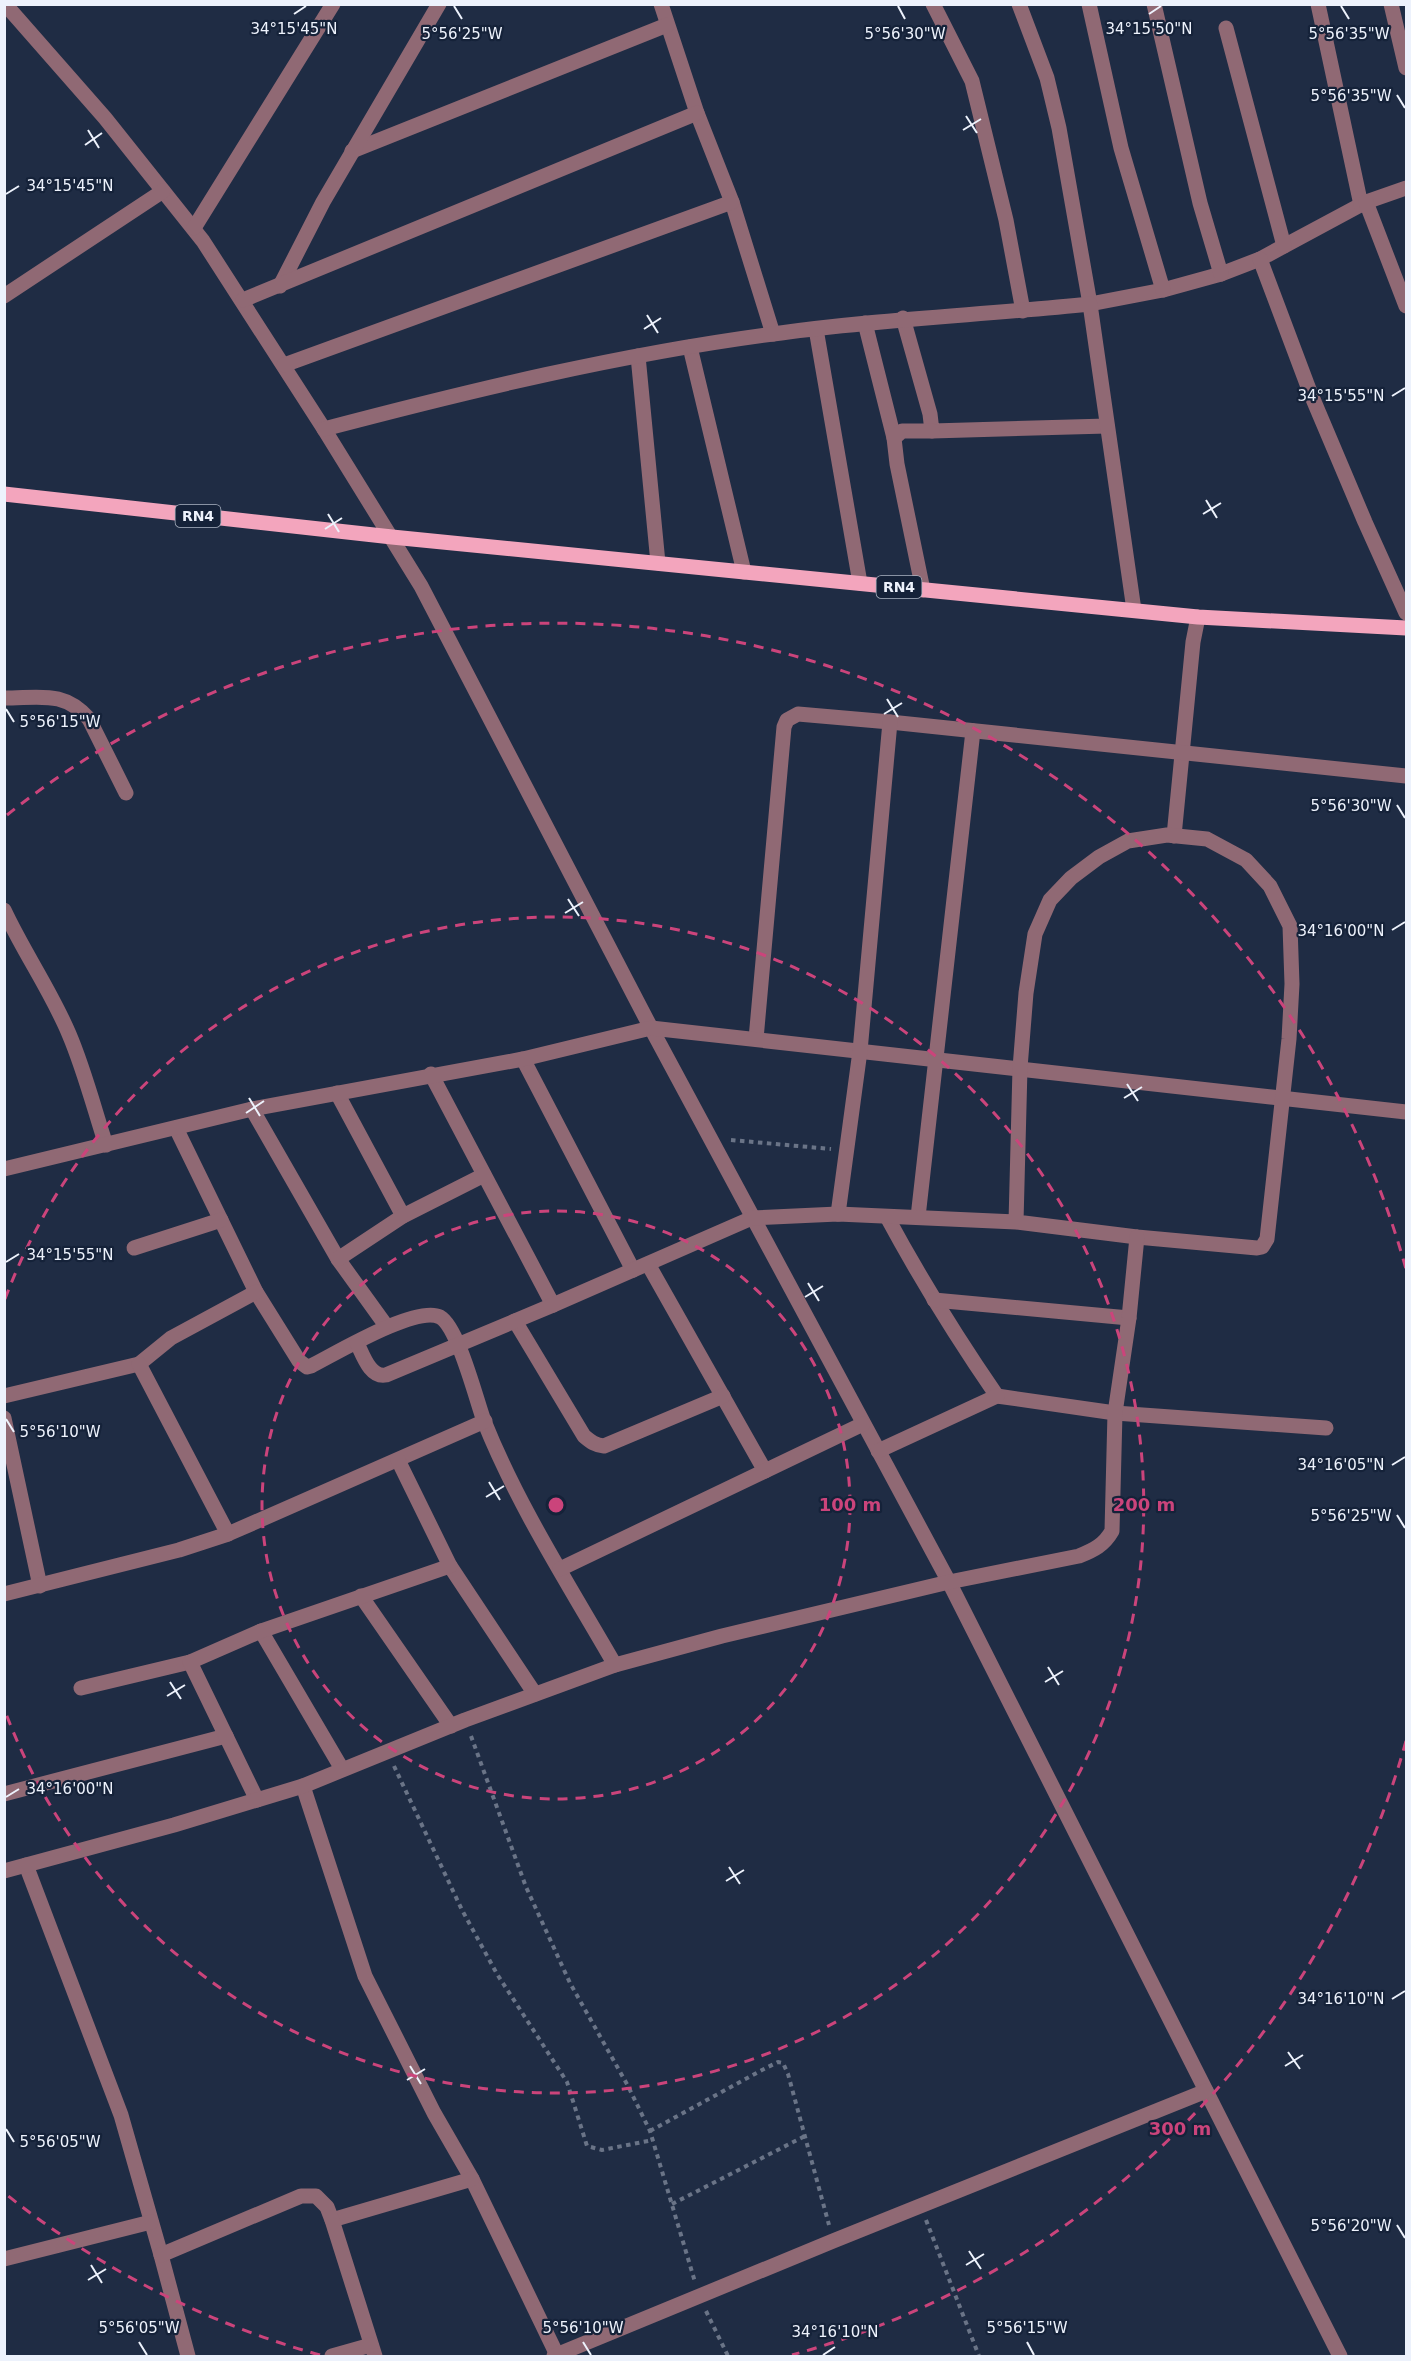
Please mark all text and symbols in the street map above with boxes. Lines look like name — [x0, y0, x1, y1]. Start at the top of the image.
text: 34°15'45"N — [250, 20, 338, 38]
text: 34°15'50"N — [1105, 20, 1193, 38]
text: 5°56'25"W — [421, 25, 503, 43]
text: 5°56'30"W — [864, 25, 946, 43]
text: 5°56'35"W — [1308, 25, 1390, 43]
text: 5°56'35"W — [1310, 87, 1392, 105]
text: 34°15'45"N — [26, 177, 114, 195]
text: 34°15'55"N — [1297, 387, 1385, 405]
road number: RN4 — [176, 505, 220, 527]
road number: RN4 — [876, 576, 922, 598]
text: 5°56'15"W — [19, 713, 101, 731]
text: 5°56'30"W — [1310, 797, 1392, 815]
text: 34°16'00"N — [1297, 922, 1385, 940]
text: 34°15'55"N — [26, 1246, 114, 1264]
text: 5°56'10"W — [19, 1423, 101, 1441]
text: 34°16'05"N — [1297, 1456, 1385, 1474]
text: 100 m — [819, 1494, 881, 1515]
text: 200 m — [1113, 1494, 1175, 1515]
centre of rings — [546, 1495, 566, 1515]
text: 5°56'25"W — [1310, 1507, 1392, 1525]
text: 34°16'00"N — [26, 1780, 114, 1798]
text: 34°16'10"N — [1297, 1990, 1385, 2008]
text: 300 m — [1149, 2118, 1211, 2139]
text: 5°56'05"W — [19, 2133, 101, 2151]
text: 5°56'20"W — [1310, 2217, 1392, 2235]
text: 5°56'05"W — [98, 2319, 180, 2337]
text: 5°56'10"W — [542, 2319, 624, 2337]
text: 5°56'15"W — [986, 2319, 1068, 2337]
text: 34°16'10"N — [791, 2323, 879, 2341]

